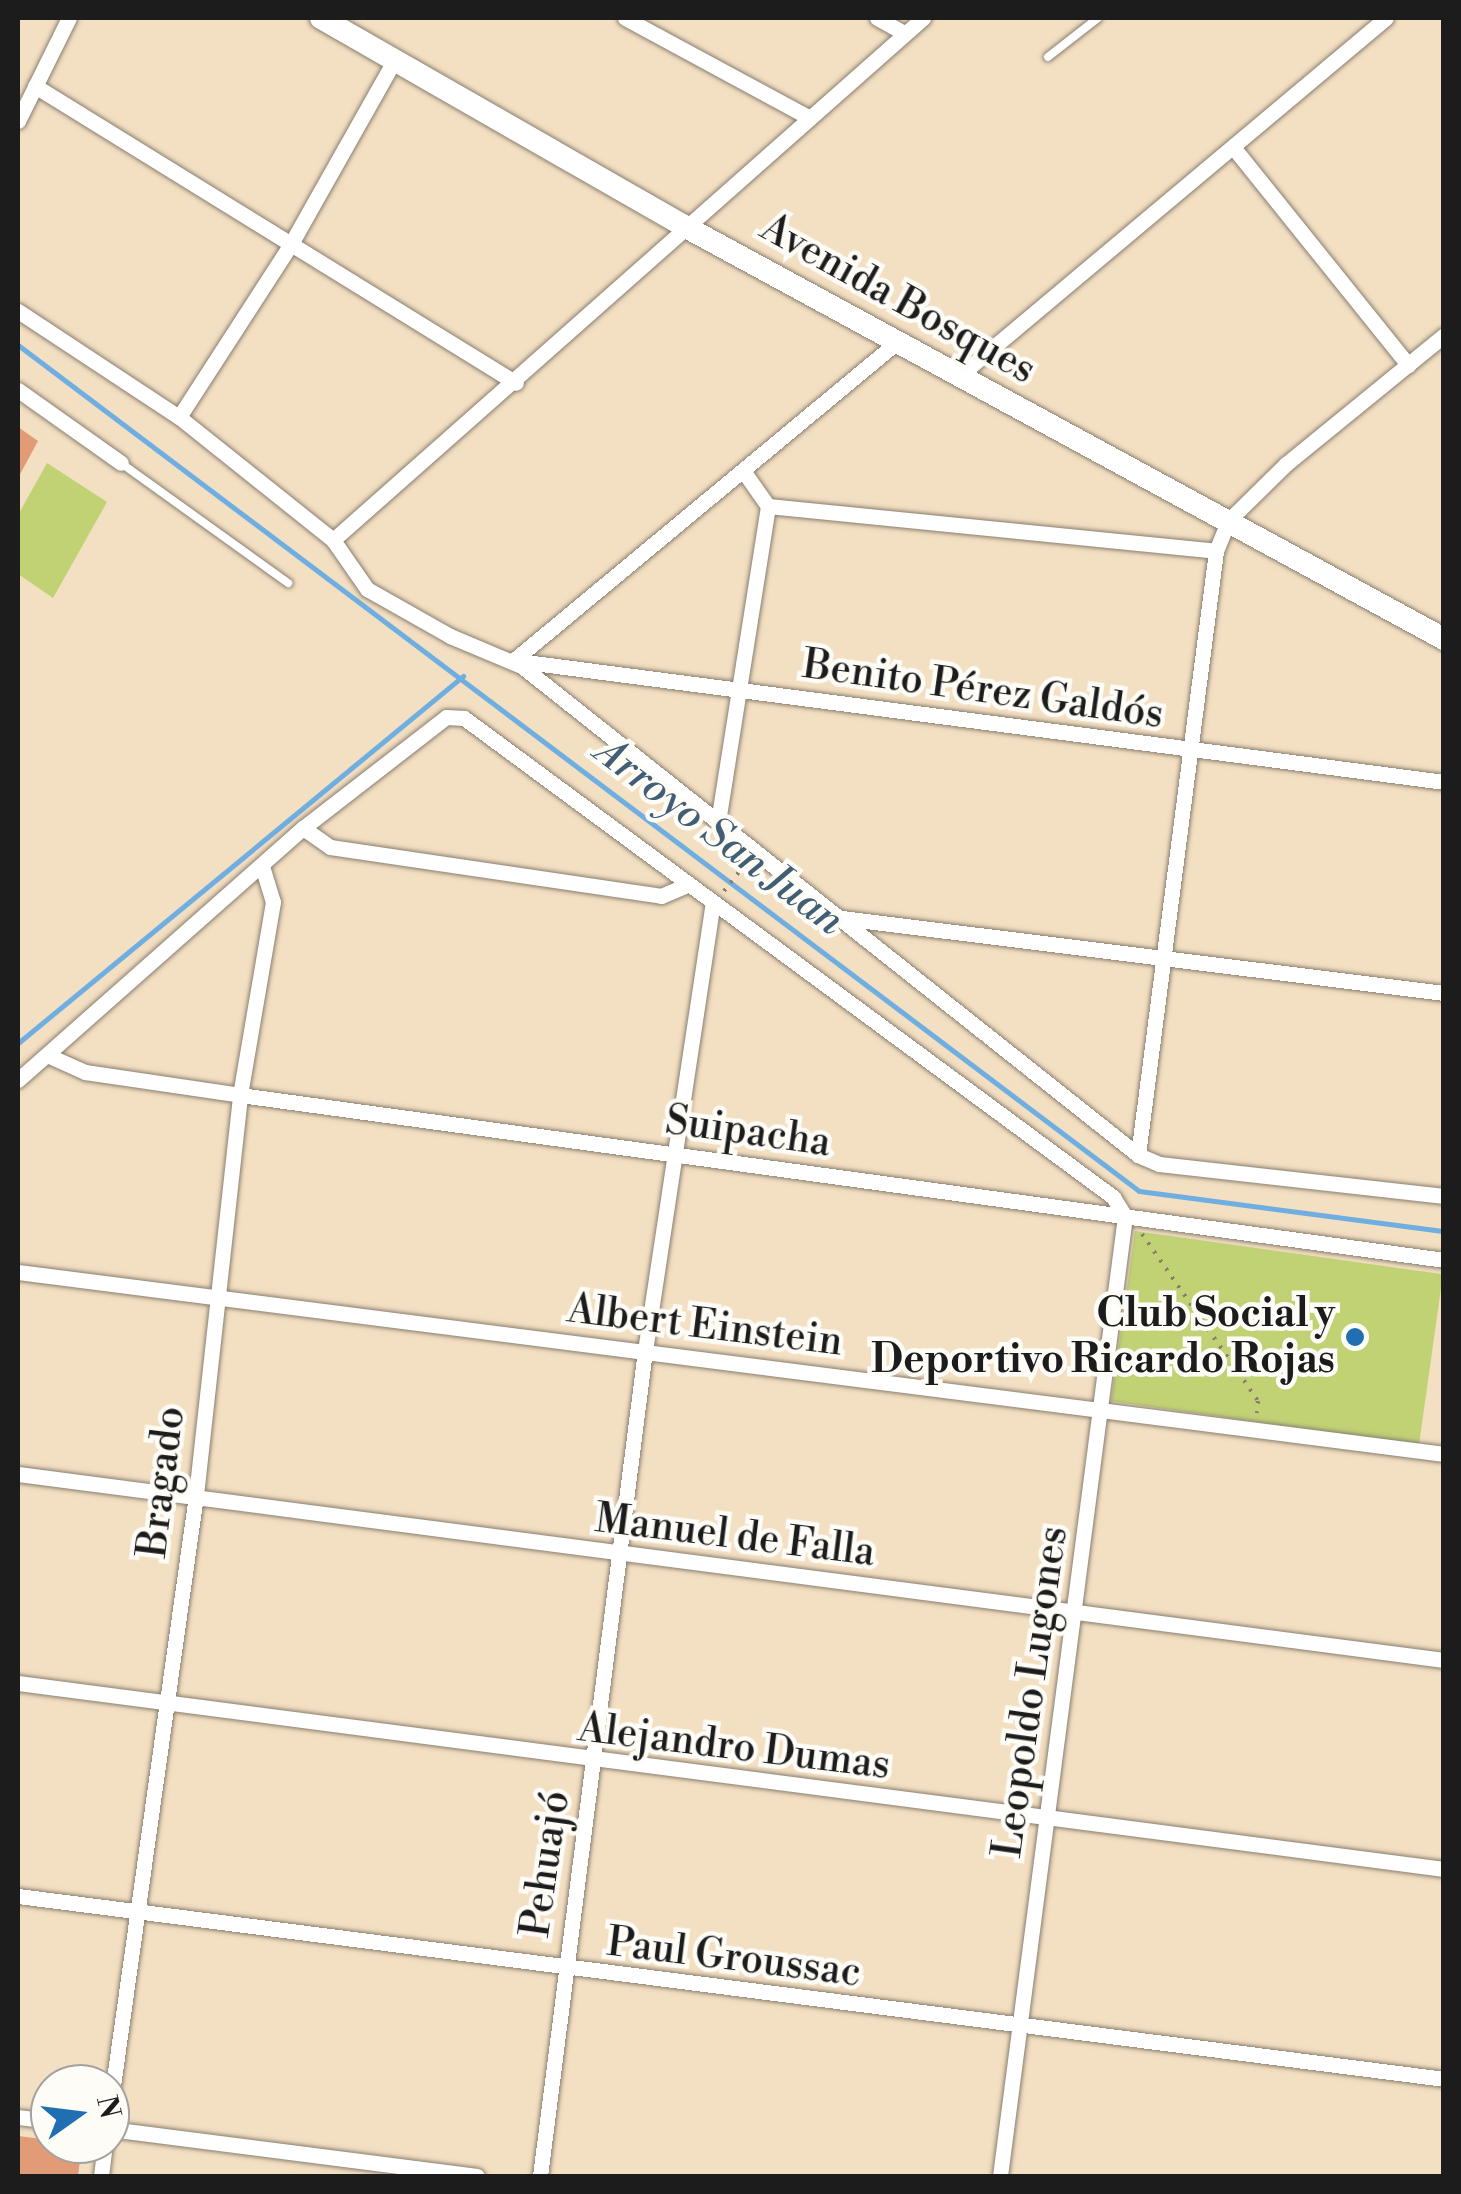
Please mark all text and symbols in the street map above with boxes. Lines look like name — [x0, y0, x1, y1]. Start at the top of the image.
street label: Avenida Bosques — [752, 204, 1044, 394]
street label: Benito Pérez Galdós — [800, 641, 1166, 739]
water label: Arroyo San Juan — [585, 727, 853, 947]
street label: Suipacha — [662, 1097, 834, 1167]
street label: Albert Einstein — [565, 1285, 845, 1367]
place label: Club Social y Deportivo Ricardo Rojas — [871, 1290, 1335, 1384]
marker: Club Social y Deportivo Ricardo Rojas — [1344, 1326, 1366, 1348]
street label: Bragado — [129, 1404, 195, 1560]
street label: Manuel de Falla — [592, 1495, 878, 1577]
street label: Leopoldo Lugones — [984, 1523, 1078, 1861]
street label: Alejandro Dumas — [575, 1704, 893, 1790]
street label: Pehuajó — [512, 1788, 580, 1940]
street label: Paul Groussac — [604, 1919, 864, 1997]
north arrow — [30, 2064, 130, 2164]
text: N — [88, 2092, 127, 2122]

